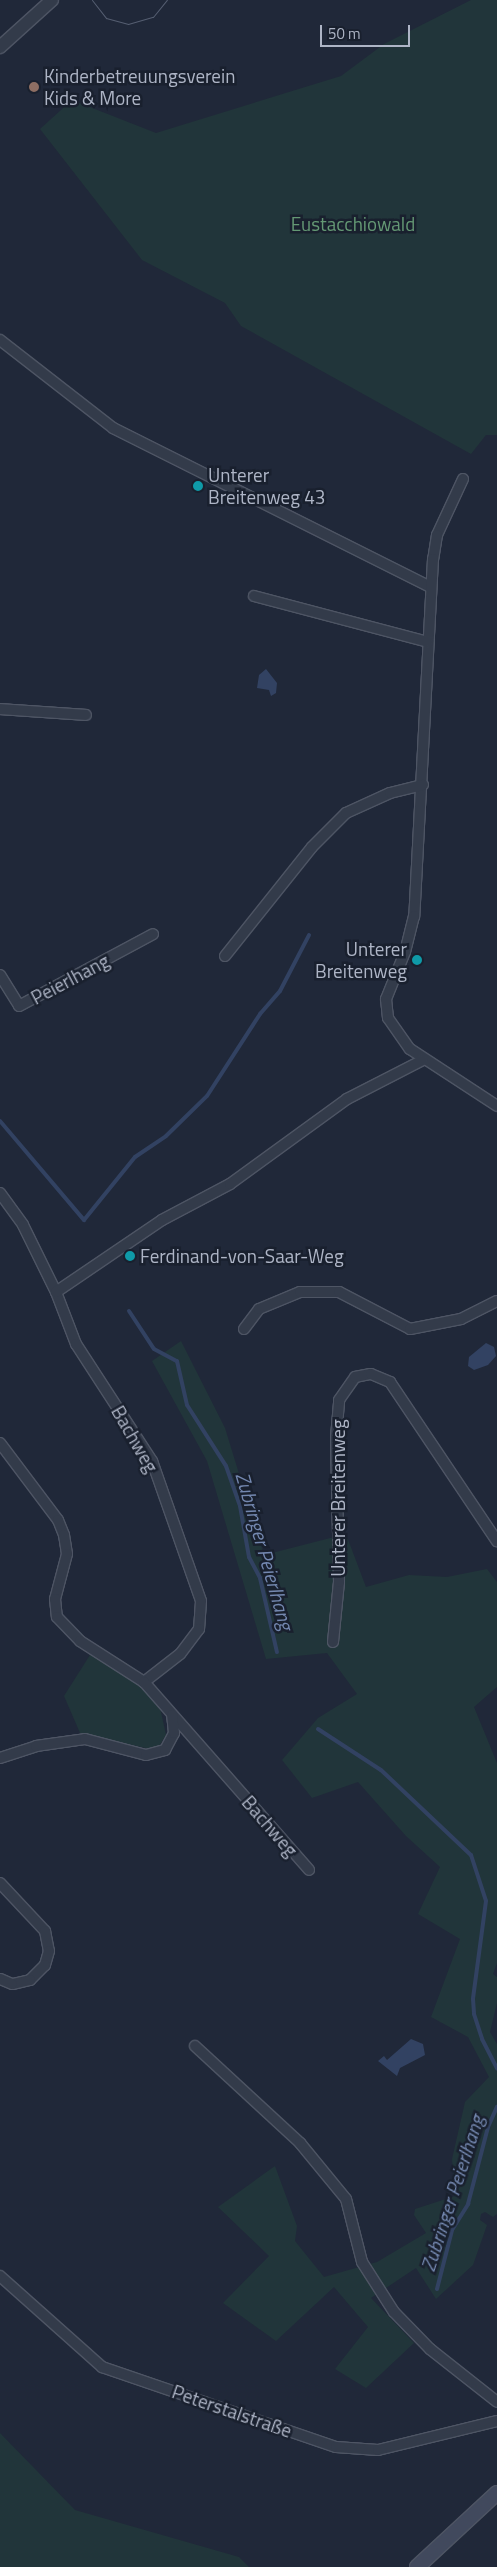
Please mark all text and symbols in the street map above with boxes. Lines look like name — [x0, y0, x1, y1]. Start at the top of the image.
scale bar — [322, 15, 412, 47]
text: 50 m — [328, 22, 361, 45]
place label: Kinderbetreuungsverein Kids & More — [44, 65, 235, 109]
marker: Kinderbetreuungsverein Kids & More — [28, 81, 40, 93]
park label: Eustacchiowald — [291, 213, 415, 235]
place label: Unterer Breitenweg 43 — [208, 464, 325, 508]
marker: Unterer Breitenweg 43 — [192, 480, 204, 492]
place label: Unterer Breitenweg — [315, 938, 407, 982]
street label: Peierlhang — [27, 949, 113, 1009]
marker: Unterer Breitenweg — [411, 954, 423, 966]
place label: Ferdinand-von-Saar-Weg — [140, 1245, 344, 1267]
marker: Ferdinand-von-Saar-Weg — [124, 1250, 136, 1262]
street label: Bachweg — [107, 1402, 163, 1476]
street label: Unterer Breitenweg — [327, 1419, 349, 1577]
water label: Zubringer Peierlhang — [231, 1469, 299, 1633]
street label: Bachweg — [237, 1791, 303, 1861]
water label: Zubringer Peierlhang — [415, 2112, 489, 2274]
street label: Peterstalstraße — [169, 2380, 295, 2442]

